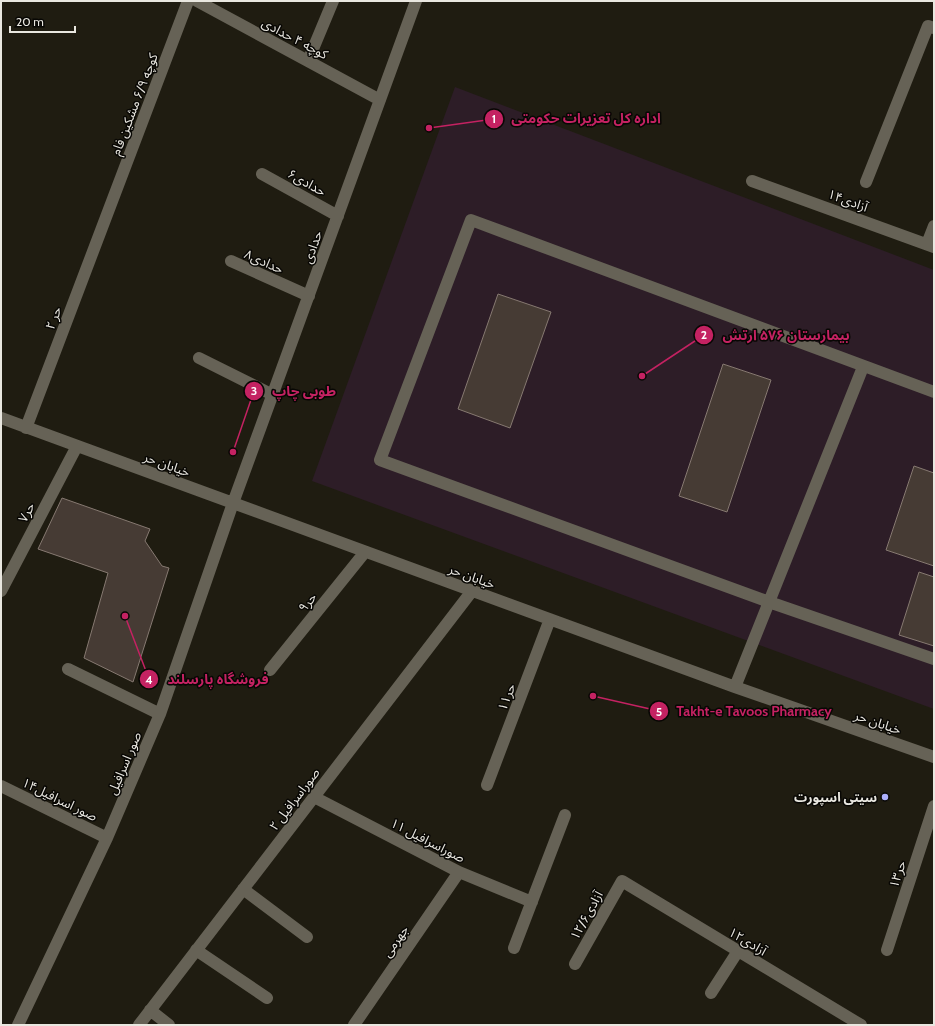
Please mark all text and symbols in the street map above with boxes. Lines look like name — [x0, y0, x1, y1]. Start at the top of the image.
scale bar — [10, 8, 75, 34]
text: 20 m — [16, 14, 44, 29]
street label: کوچه ۴ حدادی — [258, 14, 331, 64]
street label: کوچه ۶/۹ مشکین فام — [107, 50, 163, 158]
callout: اداره کل تعزیرات حکومتی — [484, 106, 669, 132]
text: اداره کل تعزیرات حکومتی — [511, 109, 661, 127]
text: 1 — [492, 111, 496, 126]
street label: ۶حدادی — [285, 165, 329, 200]
street label: آزادی۱۴ — [825, 185, 871, 216]
street label: حدادی — [299, 228, 326, 266]
street label: ۸حدادی — [242, 245, 286, 278]
street label: ۲ حر — [41, 304, 65, 332]
callout: بیمارستان ۵۷۶ ارتش — [694, 322, 857, 348]
text: بیمارستان ۵۷۶ ارتش — [722, 326, 850, 344]
text: 2 — [701, 327, 707, 342]
callout: طوبی چاپ — [244, 378, 344, 404]
text: طوبی چاپ — [272, 382, 336, 401]
text: 3 — [251, 383, 257, 398]
street label: خیابان حر — [140, 448, 193, 481]
street label: حر۷ — [14, 499, 38, 525]
street label: خیابان حر — [445, 560, 498, 593]
street label: حر۹ — [294, 589, 320, 615]
callout: فروشگاه پارسلند — [139, 666, 276, 692]
text: فروشگاه پارسلند — [167, 670, 269, 689]
text: 4 — [145, 672, 153, 687]
street label: حر۱۱ — [494, 681, 519, 713]
callout: Takht-e Tavoos Pharmacy — [649, 698, 840, 724]
text: Takht-e Tavoos Pharmacy — [676, 702, 832, 720]
text: 5 — [656, 704, 662, 719]
street label: خیابان حر — [851, 706, 904, 738]
street label: صور اسرافیل — [104, 729, 145, 797]
street label: صوراسرافیل ۲ — [265, 764, 324, 834]
street label: صور اسرافیل۱۴ — [19, 774, 100, 825]
place label: سیتی اسپورت — [794, 789, 877, 806]
marker: سیتی اسپورت — [880, 792, 890, 802]
street label: صوراسرافیل ۱۱ — [388, 814, 468, 867]
street label: حر۱۳ — [885, 858, 909, 890]
street label: آزادی۱۲/۶ — [566, 887, 607, 943]
street label: جهرمی — [378, 922, 413, 961]
street label: آزادی۱۲ — [726, 923, 771, 960]

